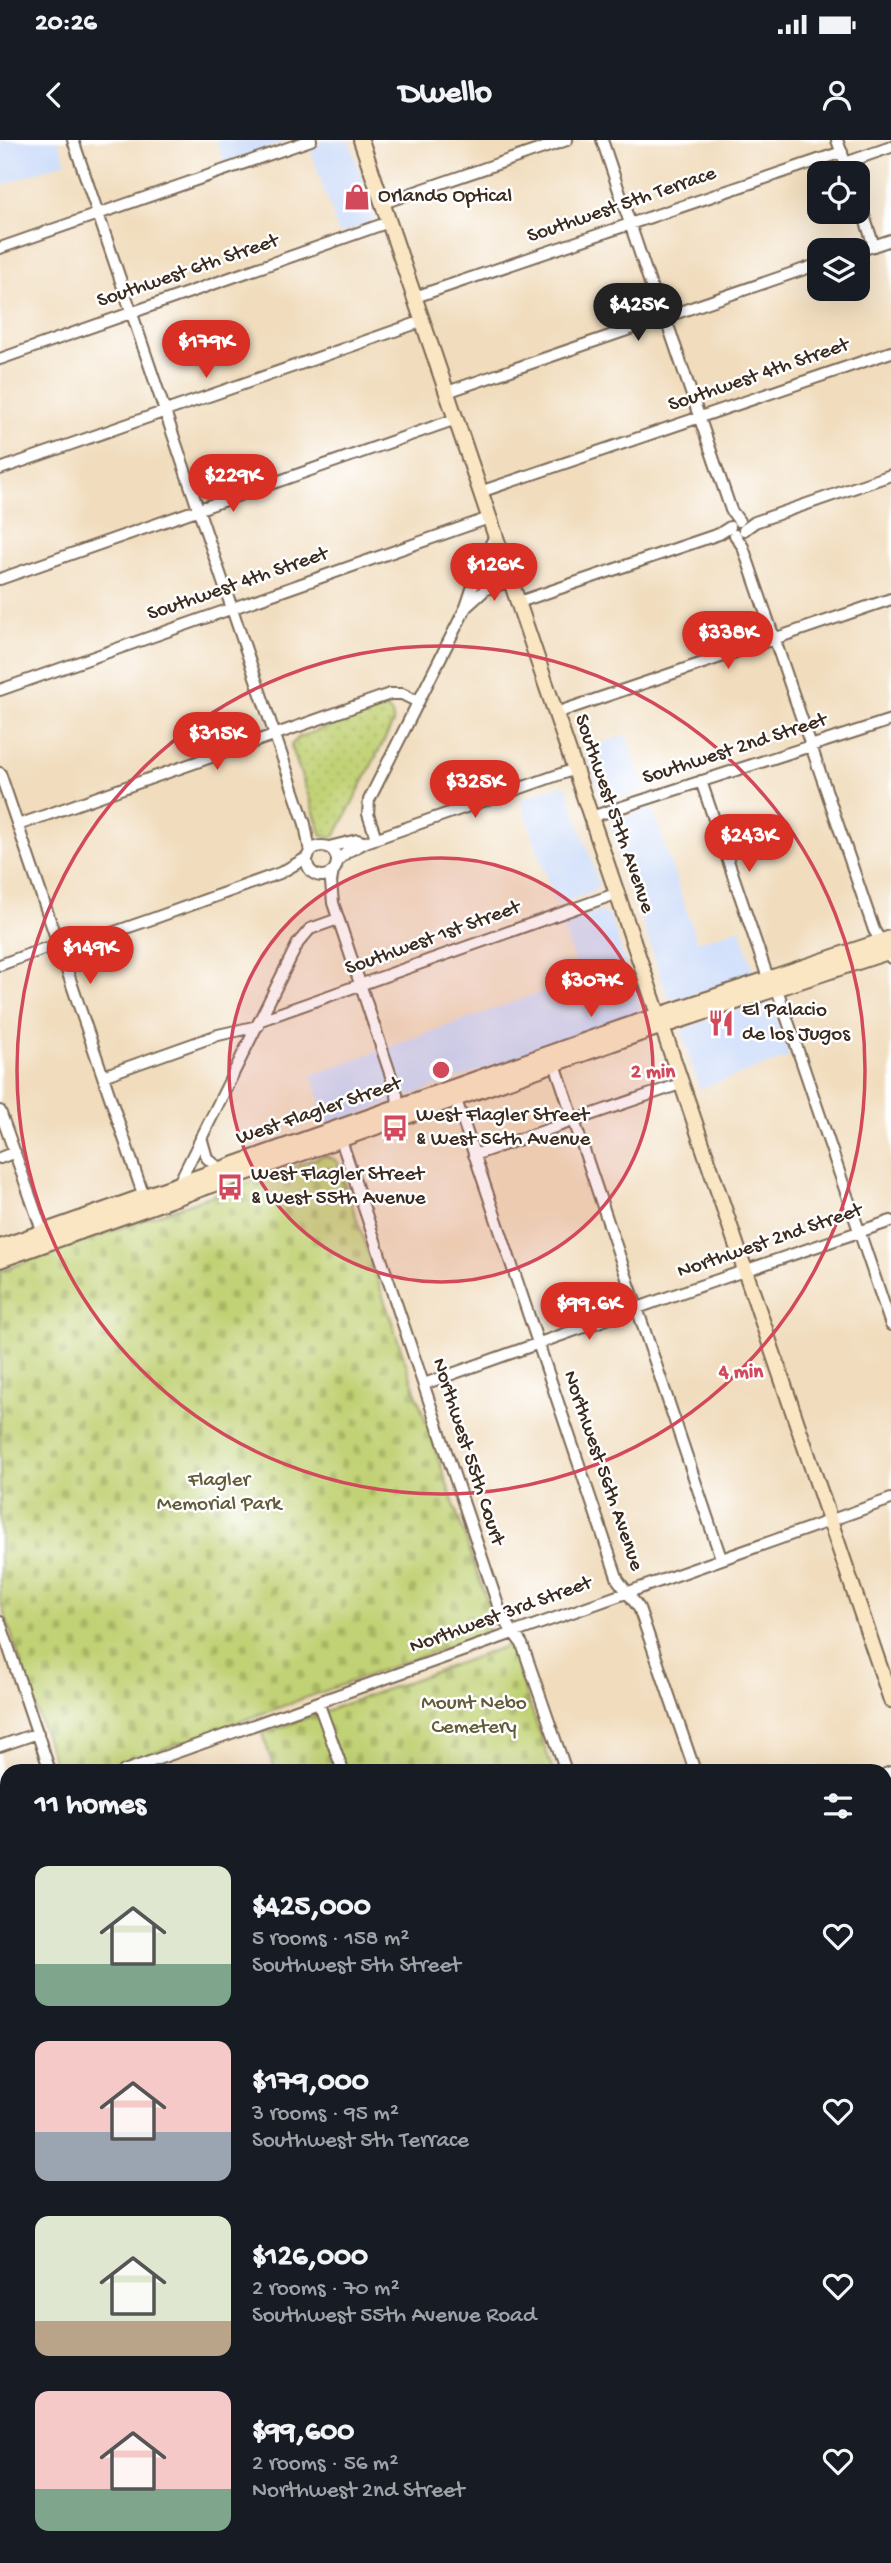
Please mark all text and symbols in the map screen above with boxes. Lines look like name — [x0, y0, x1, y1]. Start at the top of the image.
text: 20:26 — [35, 9, 97, 40]
icon: back — [35, 76, 73, 114]
text: Dwello — [399, 76, 492, 114]
icon: person — [818, 76, 856, 114]
map controls — [807, 161, 870, 301]
button: locate — [807, 161, 870, 224]
street label: Southwest 5th Terrace — [524, 162, 721, 250]
shop icon: Orlando Optical — [342, 182, 372, 212]
place label: Orlando Optical — [378, 185, 512, 210]
street label: Southwest 6th Street — [94, 228, 284, 315]
button: layers — [807, 238, 870, 301]
pin: $425K — [589, 284, 687, 343]
text: $425K — [609, 292, 667, 319]
pin: $179K — [157, 320, 255, 380]
text: $179K — [178, 329, 234, 356]
street label: Southwest 4th Street — [665, 333, 855, 419]
pin: $229K — [184, 454, 282, 514]
text: $229K — [204, 463, 262, 490]
street label: Southwest 4th Street — [144, 542, 334, 628]
pin: $126K — [445, 544, 543, 603]
text: $126K — [466, 552, 522, 579]
pin: $338K — [679, 612, 777, 671]
text: $338K — [698, 620, 758, 647]
street label: Southwest 2nd Street — [640, 708, 833, 792]
street label: Southwest 57th Avenue — [567, 711, 659, 918]
pin: $315K — [168, 712, 266, 772]
text: $315K — [189, 721, 245, 748]
pin: $325K — [426, 760, 524, 820]
text: $325K — [446, 769, 504, 796]
pin: $243K — [700, 814, 798, 874]
text: $243K — [720, 823, 778, 850]
street label: Southwest 1st Street — [342, 895, 526, 982]
pin: $149K — [41, 926, 139, 986]
text: $149K — [63, 935, 117, 962]
pin: $307K — [542, 960, 640, 1019]
text: $307K — [561, 968, 621, 995]
place label: El Palacio de los Jugos — [742, 999, 851, 1048]
restaurant icon: El Palacio de los Jugos — [706, 1008, 736, 1038]
centre of rings — [429, 1058, 453, 1082]
text: 2 min — [631, 1061, 676, 1086]
street label: West Flagler Street — [233, 1071, 407, 1152]
place label: West Flagler Street & West 56th Avenue — [416, 1104, 591, 1153]
bus stop icon: West Flagler Street & West 56th Avenue — [380, 1113, 410, 1143]
place label: West Flagler Street & West 55th Avenue — [251, 1163, 427, 1212]
bus stop icon: West Flagler Street & West 55th Avenue — [215, 1172, 245, 1202]
street label: Northwest 2nd Street — [674, 1198, 868, 1285]
pin: $99.6K — [532, 1282, 646, 1342]
text: $99.6K — [557, 1291, 621, 1318]
street label: Northwest 55th Court — [425, 1355, 510, 1551]
text: 4 min — [718, 1361, 764, 1386]
street label: Northwest 56th Avenue — [556, 1368, 648, 1575]
park label: Flagler Memorial Park — [157, 1469, 284, 1518]
street label: Northwest 3rd Street — [407, 1571, 598, 1661]
park label: Mount Nebo Cemetery — [421, 1692, 527, 1741]
icon: filters — [819, 1787, 857, 1825]
text: 11 homes — [35, 1789, 146, 1824]
text: $425,000 — [252, 1891, 371, 1926]
icon: home — [91, 1894, 175, 1978]
icon: heart — [819, 1917, 857, 1955]
text: 5 rooms · 158 m² — [252, 1926, 409, 1953]
text: Southwest 5th Street — [252, 1953, 461, 1980]
text: $179,000 — [252, 2066, 369, 2101]
icon: home — [91, 2069, 175, 2153]
icon: heart — [819, 2092, 857, 2130]
text: 3 rooms · 95 m² — [252, 2101, 399, 2128]
text: Southwest 5th Terrace — [252, 2128, 469, 2155]
text: $126,000 — [252, 2241, 368, 2276]
icon: home — [91, 2244, 175, 2328]
icon: heart — [819, 2267, 857, 2305]
text: 2 rooms · 70 m² — [252, 2276, 400, 2303]
text: Southwest 55th Avenue Road — [252, 2303, 536, 2330]
text: $99,600 — [252, 2416, 354, 2451]
icon: home — [91, 2419, 175, 2503]
icon: heart — [819, 2442, 857, 2480]
text: 2 rooms · 56 m² — [252, 2451, 398, 2478]
text: Northwest 2nd Street — [252, 2478, 464, 2505]

